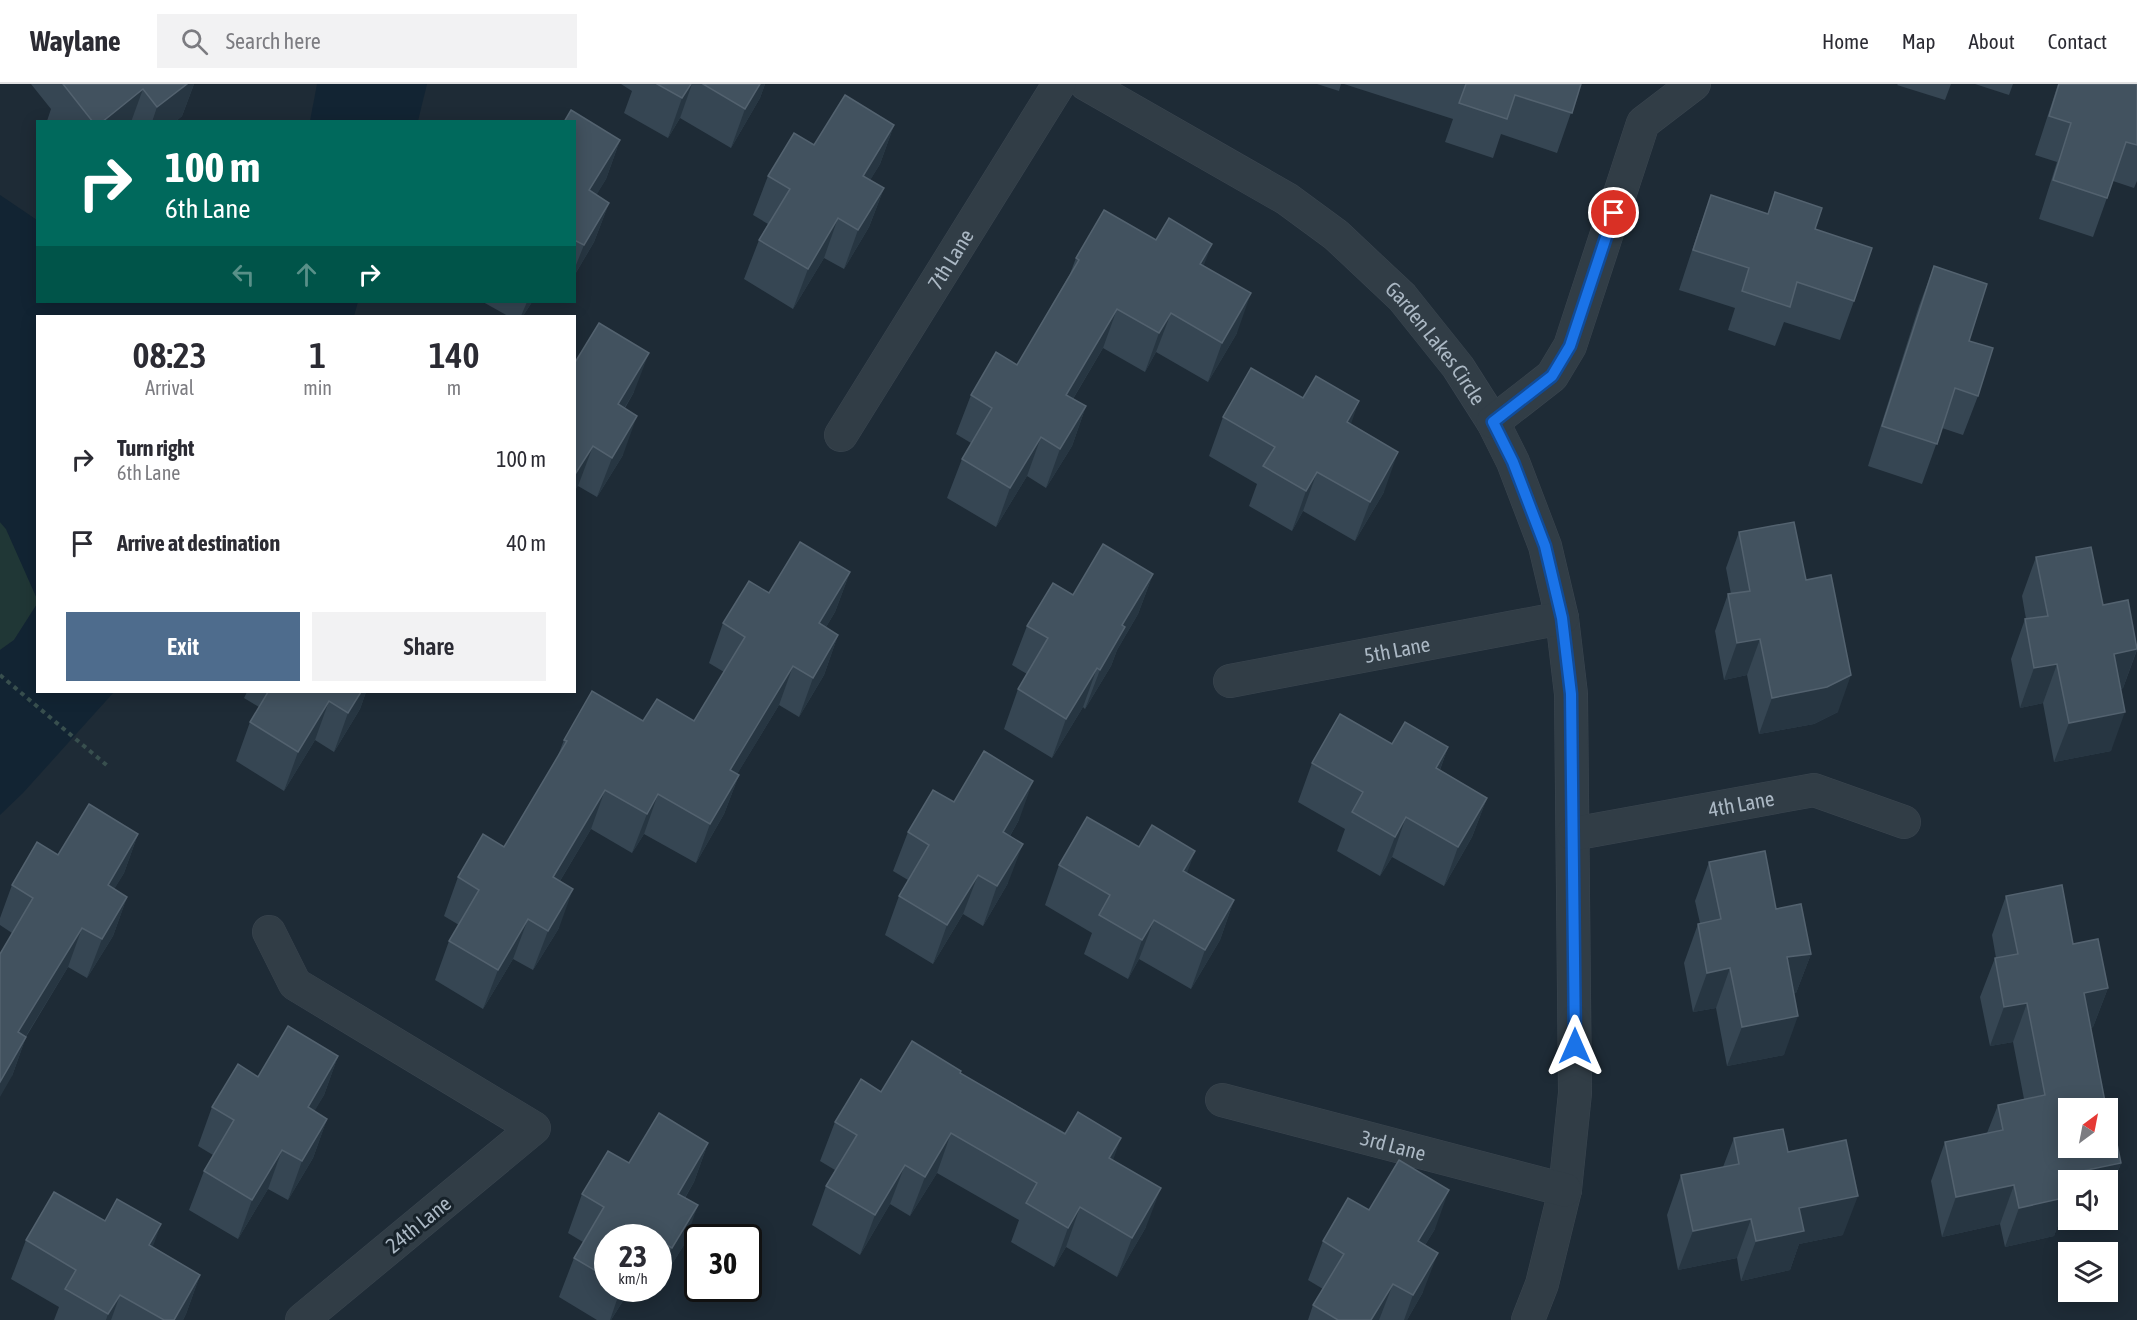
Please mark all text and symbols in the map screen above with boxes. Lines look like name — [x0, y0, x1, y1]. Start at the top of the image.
search box — [157, 14, 577, 68]
text: Waylane — [30, 25, 121, 57]
icon: search — [178, 25, 211, 58]
text: Search here — [226, 28, 321, 54]
text: Home — [1822, 29, 1869, 53]
text: Map — [1902, 29, 1936, 53]
text: About — [1969, 29, 2015, 53]
text: Contact — [2048, 29, 2107, 53]
text: 100 m — [165, 143, 260, 191]
icon: right — [66, 144, 144, 222]
pin — [1588, 187, 1639, 238]
text: 6th Lane — [165, 193, 251, 224]
icon: arrive — [1597, 196, 1630, 229]
street label: 7th Lane — [922, 225, 978, 294]
icon: left — [227, 258, 260, 291]
icon: ahead — [290, 258, 323, 291]
icon: right — [353, 258, 386, 291]
street label: Garden Lakes Circle — [1381, 276, 1491, 409]
text: 08:23 — [133, 334, 207, 376]
text: 1 — [309, 334, 326, 376]
text: 140 — [429, 334, 479, 376]
text: Arrival — [145, 376, 194, 399]
text: min — [303, 376, 332, 399]
text: m — [447, 376, 461, 399]
text: Turn right — [117, 435, 194, 461]
icon: right — [66, 443, 99, 476]
text: 100 m — [496, 446, 546, 472]
text: 6th Lane — [117, 461, 180, 484]
icon: arrive — [66, 527, 99, 560]
text: Arrive at destination — [117, 530, 280, 556]
text: 40 m — [506, 530, 546, 556]
button: Exit — [66, 612, 300, 681]
button: Share — [312, 612, 546, 681]
street label: 5th Lane — [1362, 631, 1432, 667]
street label: 4th Lane — [1706, 785, 1776, 821]
position arrow — [1543, 1014, 1607, 1078]
north arrow — [2058, 1098, 2118, 1158]
map controls — [2058, 1098, 2118, 1302]
street label: 3rd Lane — [1358, 1125, 1428, 1165]
button: sound — [2058, 1170, 2118, 1230]
street label: 24th Lane — [381, 1191, 455, 1257]
speed limit sign: 30 — [684, 1224, 762, 1302]
text: 23 — [619, 1239, 647, 1273]
button: layers — [2058, 1242, 2118, 1302]
text: km/h — [618, 1270, 648, 1287]

